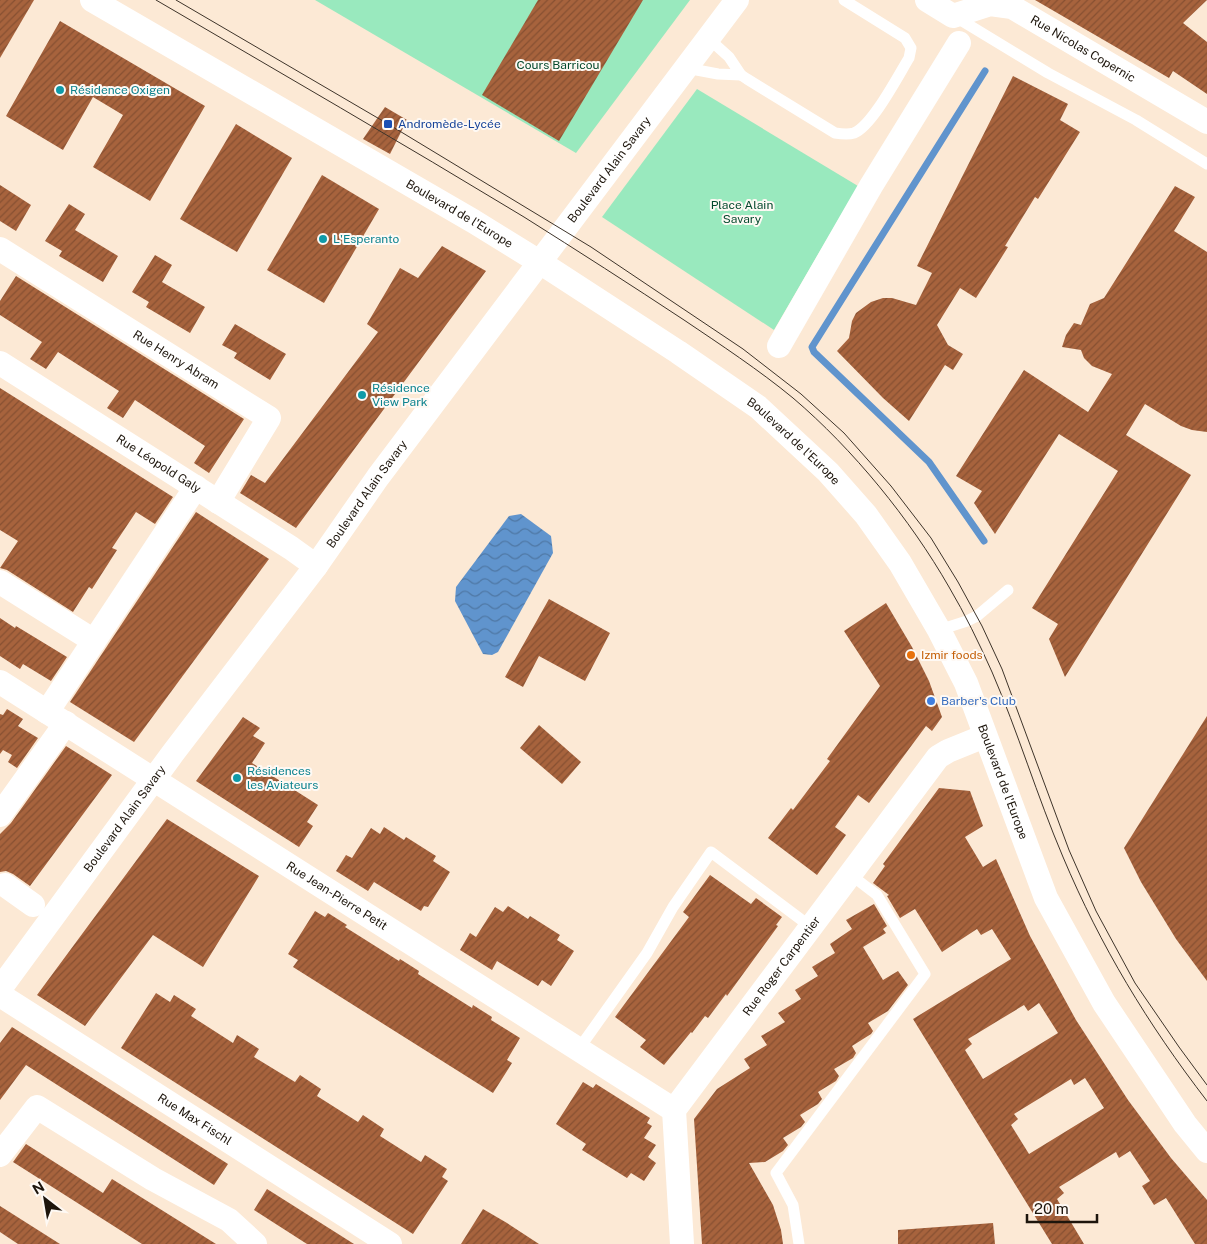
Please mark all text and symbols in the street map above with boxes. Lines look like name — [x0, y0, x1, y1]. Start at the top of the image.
street label: Rue Nicolas Copernic — [1028, 13, 1138, 85]
park label: Cours Barricou — [517, 58, 599, 72]
place label: Résidence Oxigen — [70, 83, 170, 97]
marker: Résidence Oxigen — [54, 84, 66, 96]
street label: Boulevard Alain Savary — [565, 114, 654, 226]
place label: Andromède-Lycée — [398, 117, 501, 131]
marker: Andromède-Lycée — [382, 118, 394, 130]
street label: Boulevard de l'Europe — [403, 177, 515, 251]
park label: Place Alain Savary — [711, 198, 773, 226]
place label: L'Esperanto — [333, 232, 400, 246]
marker: L'Esperanto — [317, 233, 329, 245]
street label: Rue Henry Abram — [131, 327, 222, 392]
place label: Résidence View Park — [372, 381, 430, 409]
marker: Résidence View Park — [356, 389, 368, 401]
street label: Boulevard de l'Europe — [744, 395, 843, 488]
street label: Rue Léopold Galy — [114, 432, 204, 496]
street label: Boulevard Alain Savary — [324, 437, 410, 551]
place label: Izmir foods — [921, 648, 983, 662]
marker: Izmir foods — [905, 649, 917, 661]
place label: Barber's Club — [941, 694, 1016, 708]
marker: Barber's Club — [925, 695, 937, 707]
street label: Boulevard de l'Europe — [975, 722, 1031, 841]
street label: Boulevard Alain Savary — [81, 762, 169, 875]
place label: Résidences les Aviateurs — [247, 764, 318, 792]
marker: Résidences les Aviateurs — [231, 772, 243, 784]
street label: Rue Jean-Pierre Petit — [284, 859, 390, 933]
street label: Rue Roger Carpentier — [740, 913, 823, 1018]
street label: Rue Max Fischl — [155, 1091, 234, 1148]
north arrow — [20, 1174, 70, 1224]
text: N — [29, 1178, 47, 1198]
scale bar — [1027, 1192, 1097, 1224]
text: 20 m — [1034, 1200, 1069, 1217]

